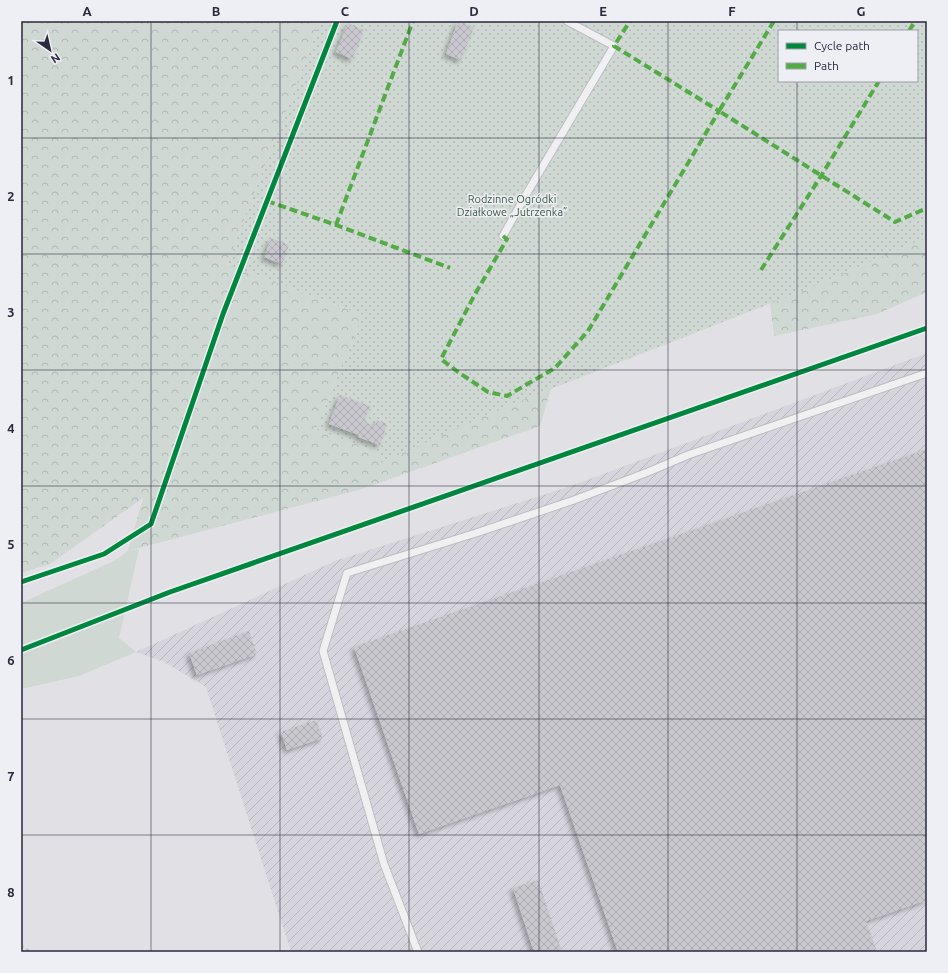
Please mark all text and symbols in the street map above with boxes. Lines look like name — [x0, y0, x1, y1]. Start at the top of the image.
text: A — [82, 4, 92, 18]
text: B — [212, 4, 221, 18]
text: C — [341, 4, 350, 18]
text: D — [469, 4, 479, 18]
text: E — [599, 4, 607, 18]
text: F — [728, 4, 736, 18]
text: G — [857, 4, 866, 18]
north arrow — [30, 30, 70, 70]
legend — [778, 30, 918, 82]
text: Cycle path — [814, 39, 870, 52]
text: N — [49, 51, 62, 66]
text: Path — [814, 59, 839, 72]
text: 1 — [7, 73, 15, 87]
text: 2 — [7, 189, 15, 203]
park label: Rodzinne Ogródki Działkowe „Jutrzenka” — [457, 193, 567, 218]
text: 3 — [7, 305, 15, 319]
text: 4 — [7, 421, 15, 435]
text: 5 — [7, 537, 15, 551]
text: 6 — [7, 653, 15, 667]
text: 7 — [7, 769, 15, 783]
text: 8 — [7, 885, 15, 899]

